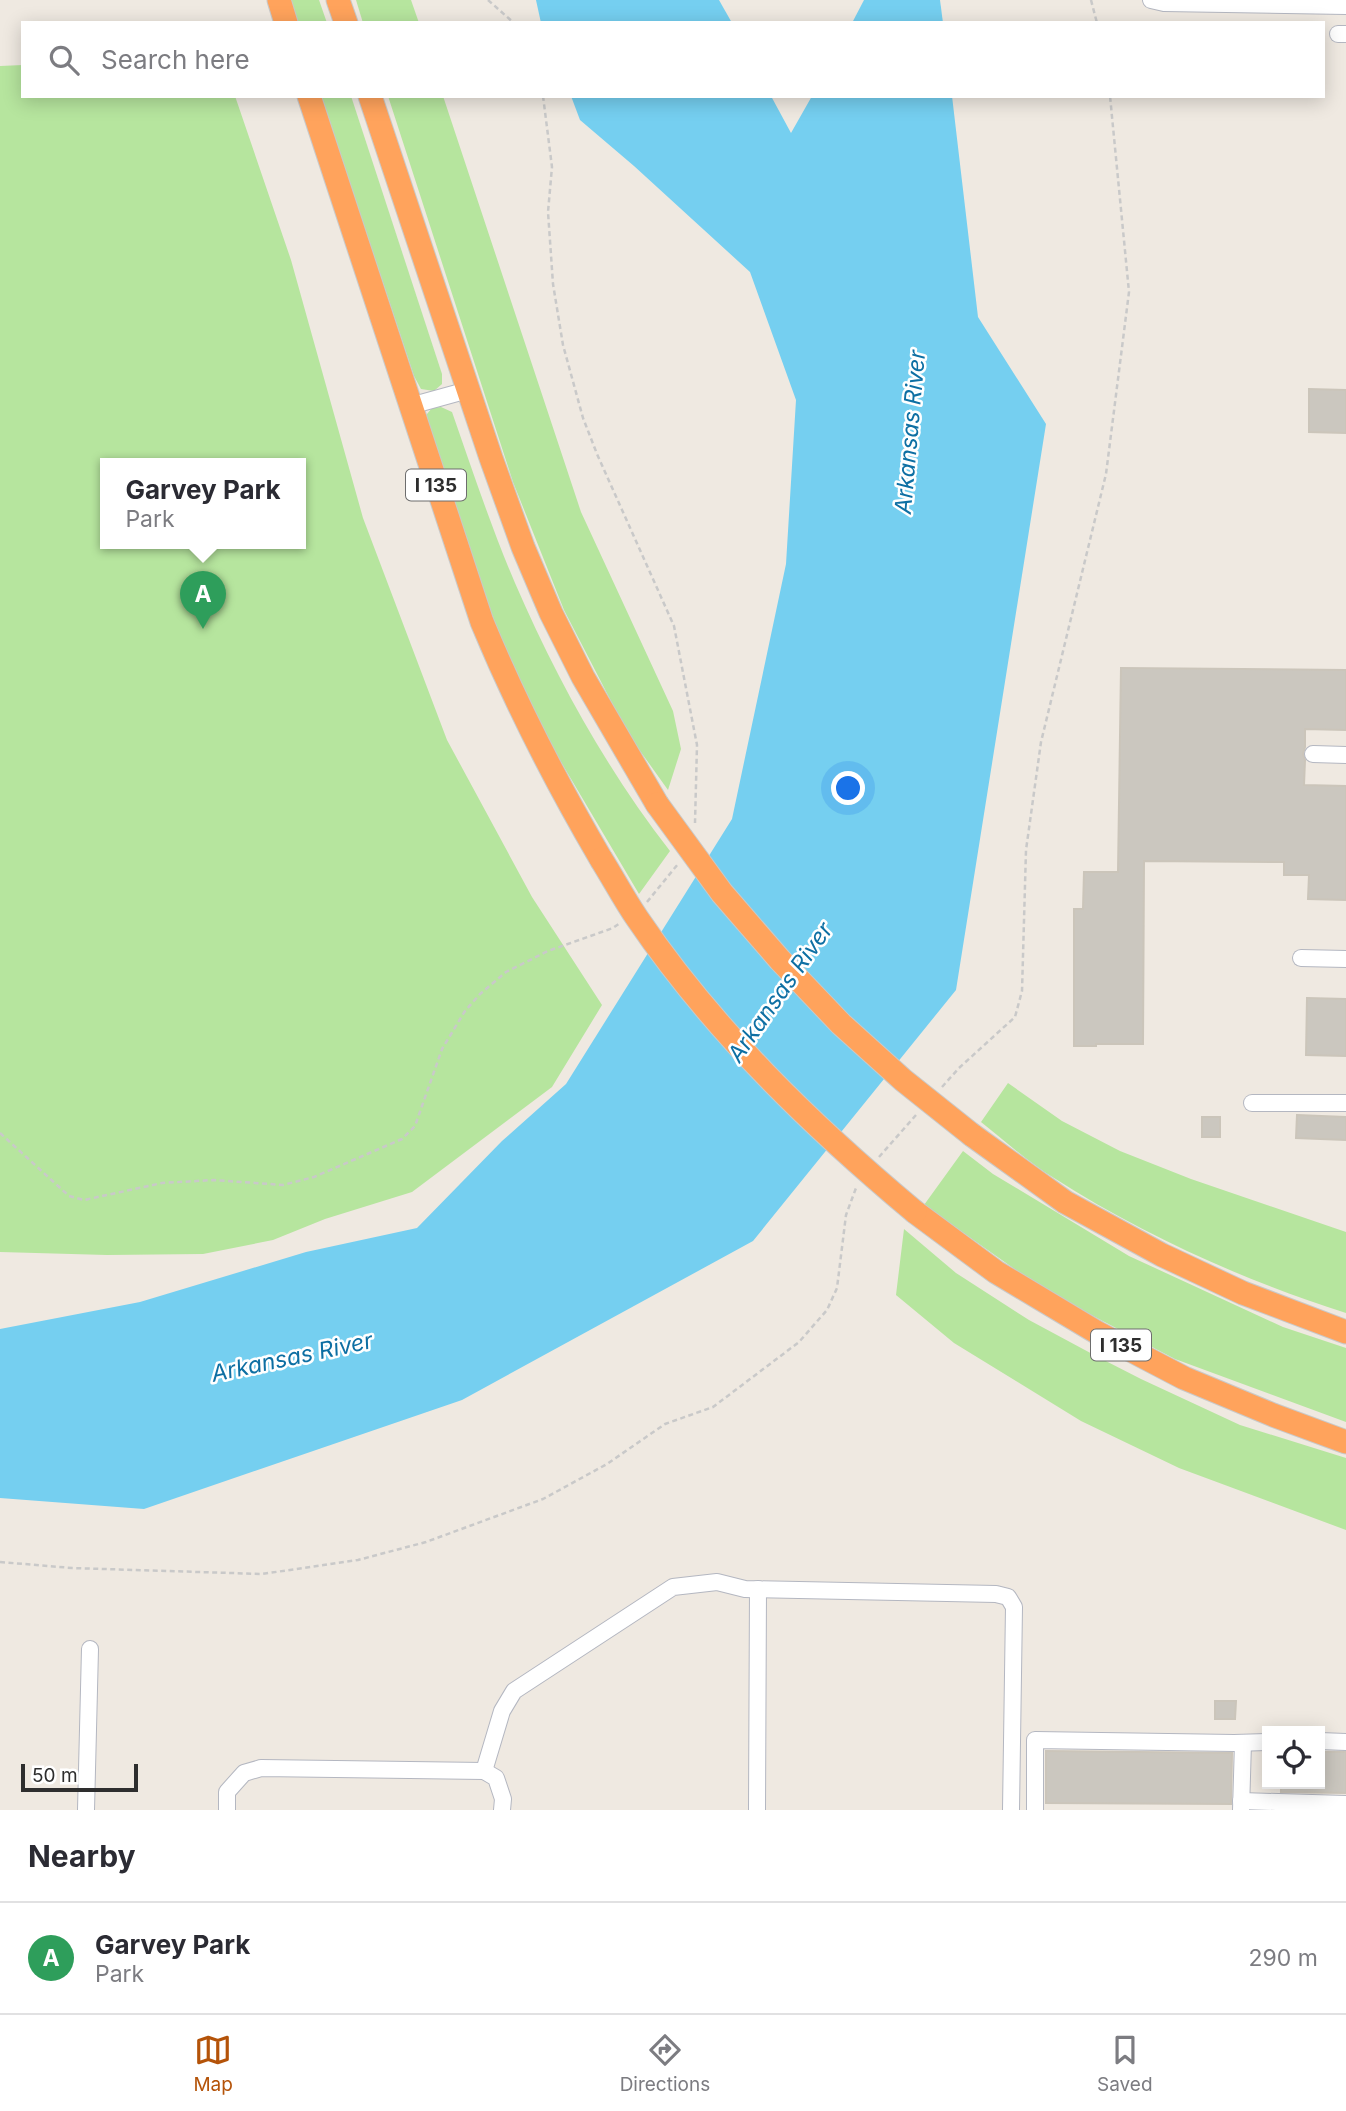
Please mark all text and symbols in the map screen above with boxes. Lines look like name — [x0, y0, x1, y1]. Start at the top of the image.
search box — [21, 21, 1325, 98]
icon: search — [45, 41, 83, 79]
text: Search here — [101, 44, 250, 75]
water label: Arkansas River — [889, 348, 931, 516]
popup — [100, 458, 306, 549]
road number: I 135 — [406, 470, 466, 500]
text: Garvey Park — [125, 474, 281, 505]
text: Park — [125, 505, 175, 533]
pin: A — [180, 571, 226, 629]
your location — [831, 771, 865, 805]
water label: Arkansas River — [721, 916, 839, 1068]
water label: Arkansas River — [208, 1326, 377, 1388]
road number: I 135 — [1091, 1330, 1151, 1360]
map controls — [1262, 1726, 1325, 1789]
button: locate — [1262, 1726, 1325, 1789]
scale bar — [21, 1761, 138, 1793]
text: 50 m — [32, 1764, 78, 1787]
text: Nearby — [28, 1838, 136, 1874]
text: Garvey Park — [95, 1929, 250, 1960]
text: A — [42, 1944, 60, 1972]
text: 290 m — [1249, 1944, 1318, 1972]
text: Park — [95, 1960, 144, 1988]
tab: Map — [193, 2031, 233, 2096]
tab: Directions — [620, 2031, 710, 2096]
tab: Saved — [1097, 2031, 1153, 2096]

